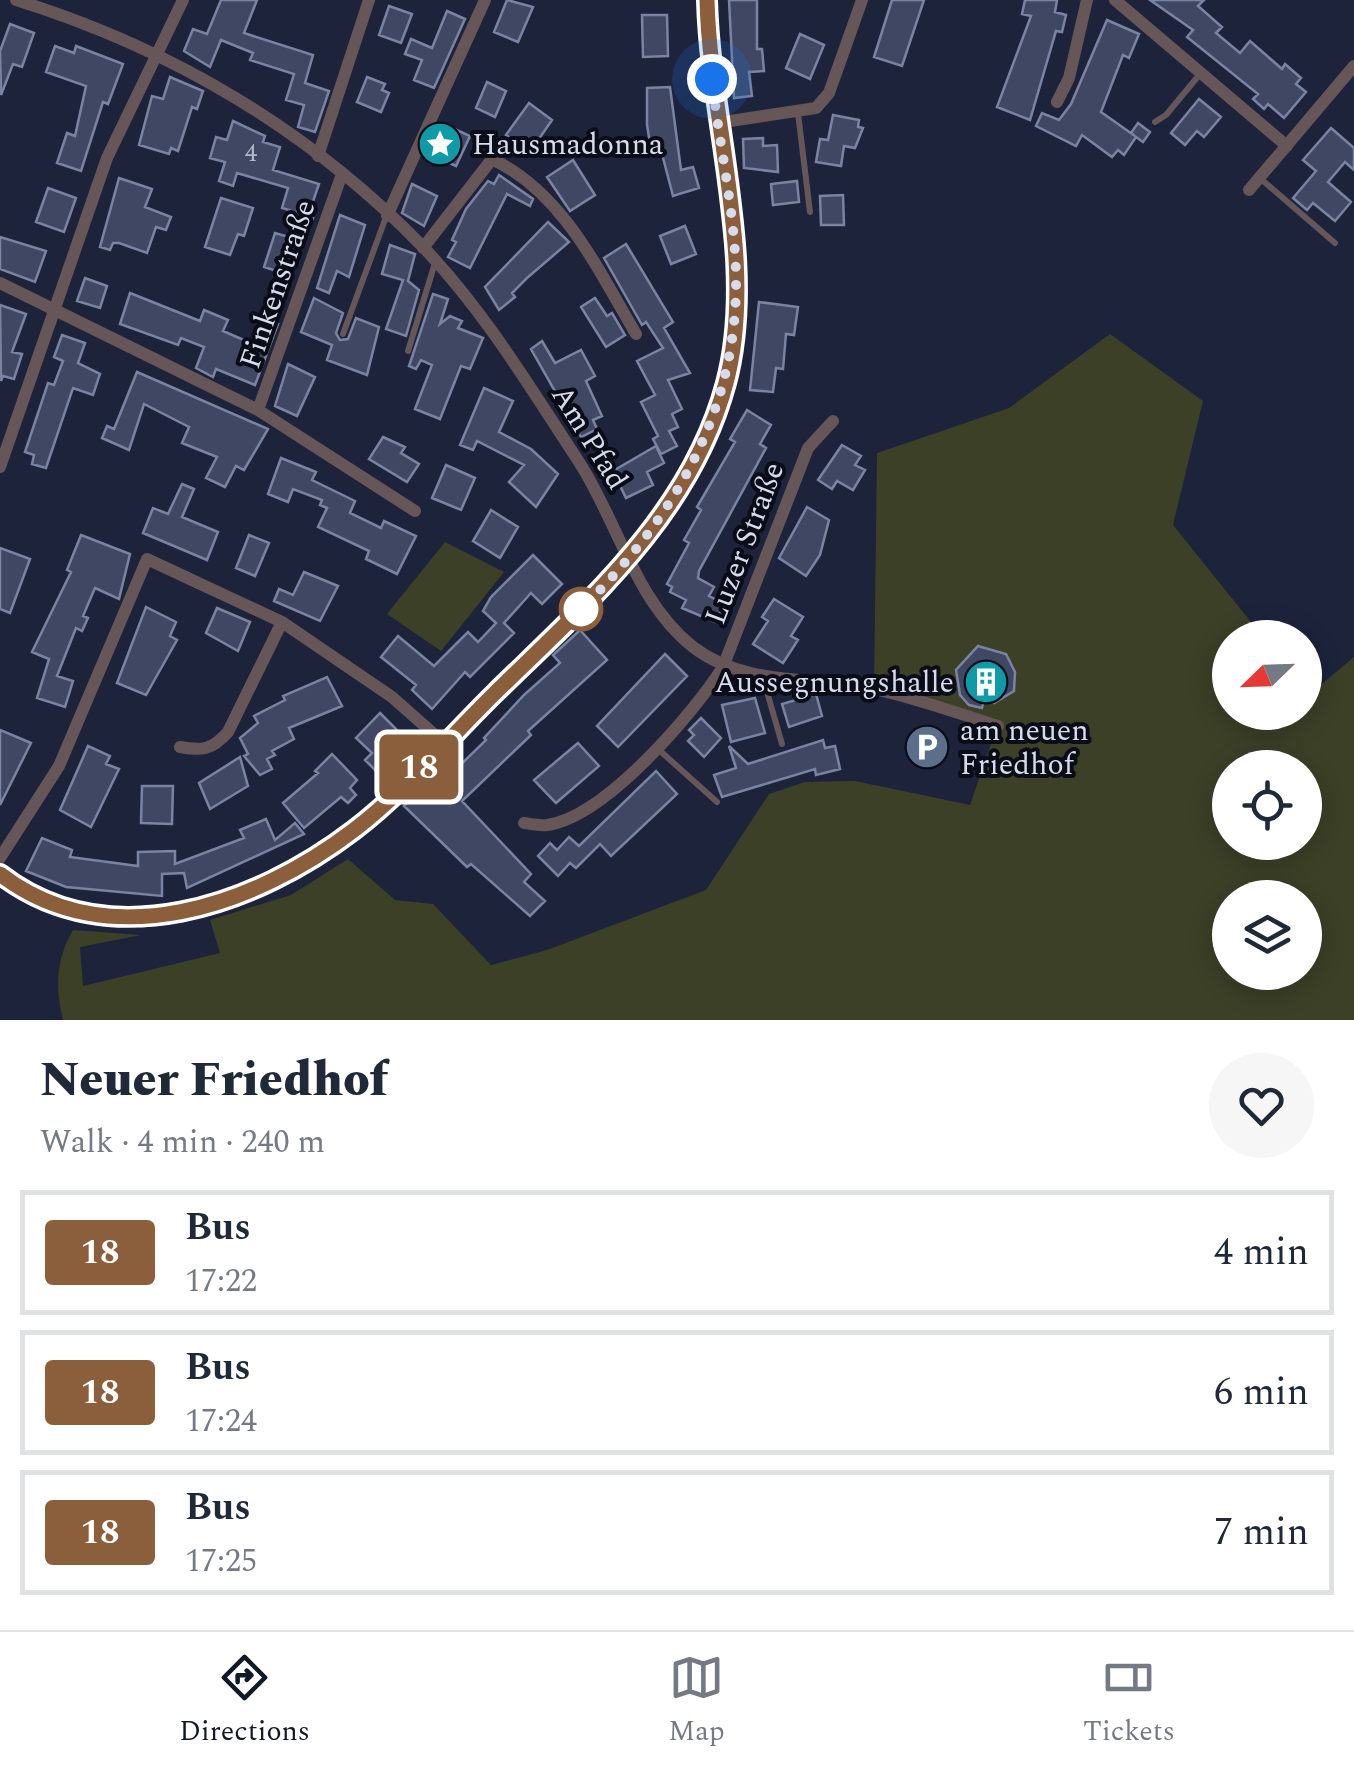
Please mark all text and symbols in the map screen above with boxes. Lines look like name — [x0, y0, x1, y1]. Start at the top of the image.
your location — [687, 54, 737, 104]
place icon: Hausmadonna — [417, 121, 463, 167]
place label: Hausmadonna — [472, 122, 664, 168]
house number: 4 — [245, 135, 258, 173]
street label: Finkenstraße — [228, 194, 328, 375]
street label: Am Pfad — [539, 376, 639, 499]
street label: Luzer Straße — [693, 456, 797, 631]
unlabelled marker — [560, 588, 602, 630]
north arrow — [1212, 620, 1322, 730]
map controls — [1212, 620, 1322, 990]
building icon: Aussegnungshalle — [963, 659, 1009, 705]
place label: Aussegnungshalle — [714, 660, 954, 706]
place label: am neuen Friedhof — [960, 708, 1089, 788]
parking icon: am neuen Friedhof — [904, 724, 950, 770]
line badge: 18 — [374, 734, 464, 800]
text: 18 — [399, 741, 439, 794]
button: locate — [1212, 750, 1322, 860]
button: layers — [1212, 880, 1322, 990]
text: Neuer Friedhof — [40, 1044, 388, 1117]
button: heart — [1209, 1053, 1314, 1158]
text: Walk · 4 min · 240 m — [40, 1118, 325, 1167]
text: Bus — [185, 1199, 251, 1257]
text: 4 min — [1214, 1224, 1309, 1282]
text: 18 — [80, 1226, 120, 1279]
text: 17:22 — [185, 1257, 257, 1306]
text: Bus — [185, 1339, 251, 1397]
text: 6 min — [1214, 1364, 1309, 1422]
text: 18 — [80, 1366, 120, 1419]
text: 17:24 — [185, 1397, 257, 1446]
text: Bus — [185, 1479, 251, 1537]
text: 7 min — [1214, 1504, 1309, 1562]
text: 18 — [80, 1506, 120, 1559]
text: 17:25 — [185, 1537, 257, 1586]
tab: Directions — [179, 1650, 310, 1753]
tab: Map — [668, 1650, 725, 1753]
tab: Tickets — [1083, 1650, 1175, 1753]

